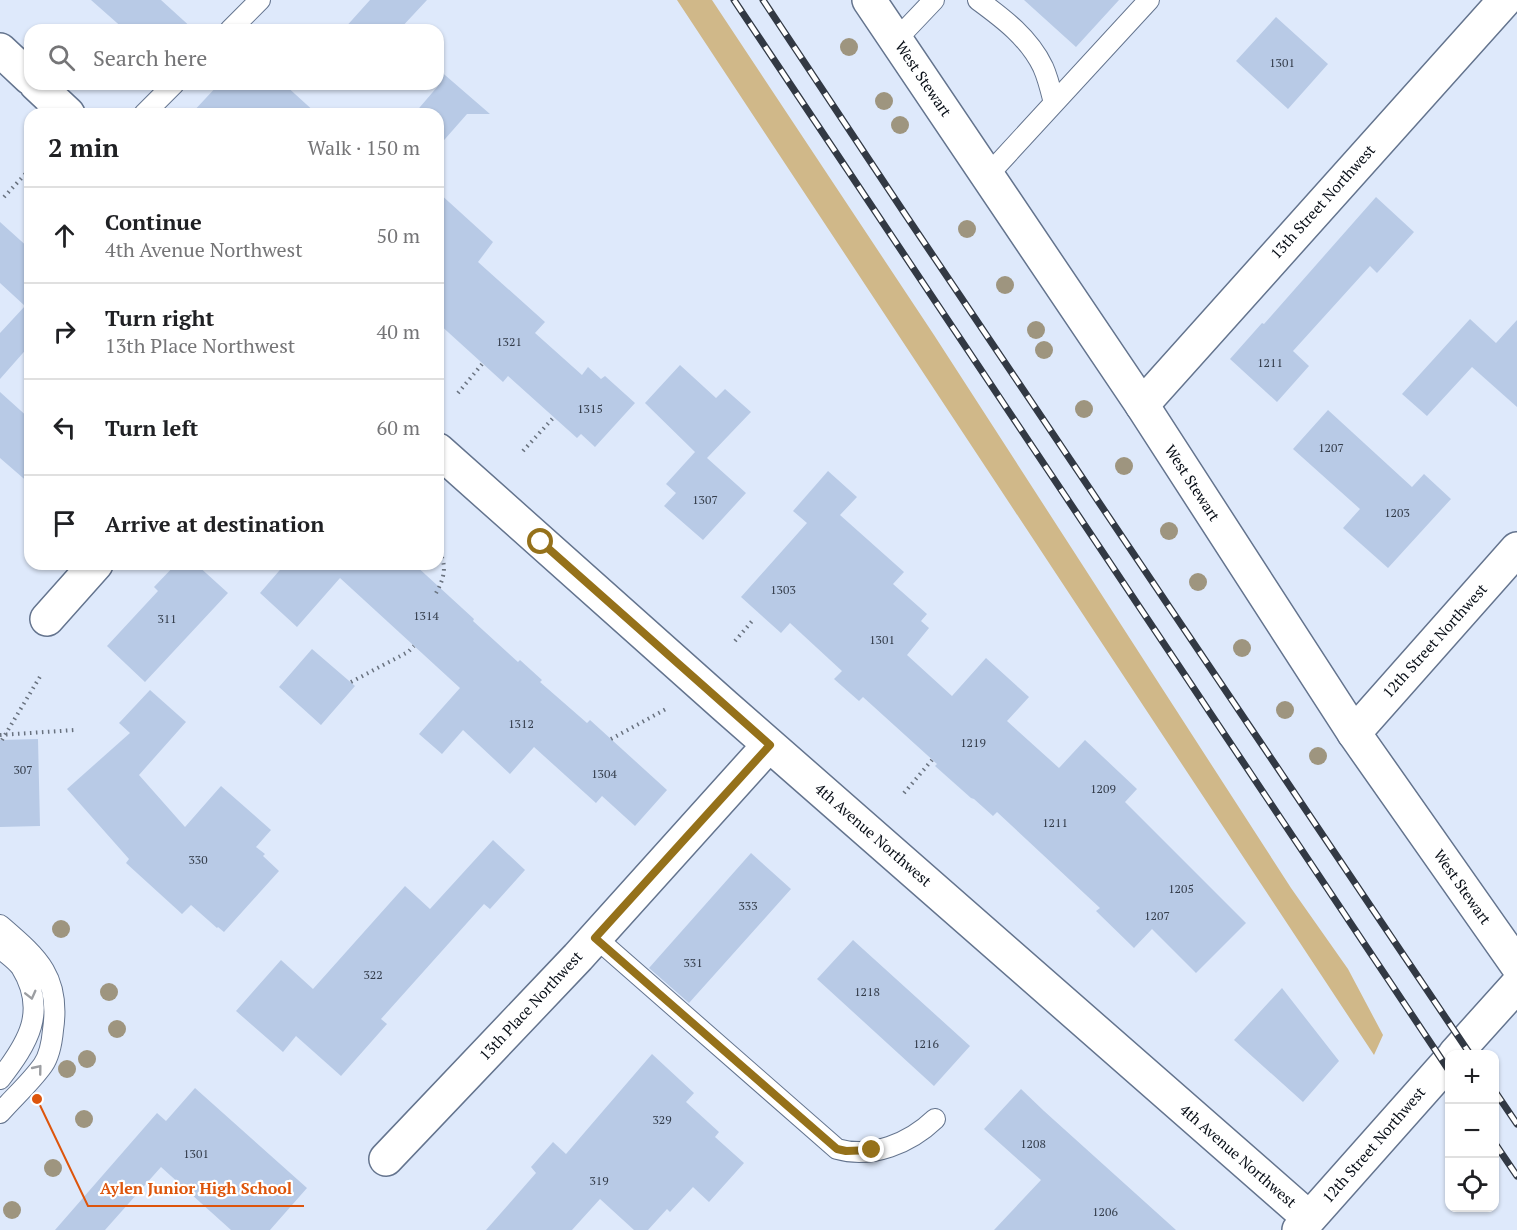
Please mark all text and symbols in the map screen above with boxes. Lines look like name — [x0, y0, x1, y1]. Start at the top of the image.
search box — [24, 24, 444, 90]
street label: West Stewart — [891, 37, 957, 121]
icon: search — [45, 41, 78, 74]
text: Search here — [93, 43, 207, 72]
house number: 1301 — [1269, 55, 1295, 70]
text: 2 min — [48, 130, 119, 164]
text: Walk · 150 m — [308, 134, 420, 161]
street label: 13th Street Northwest — [1266, 140, 1379, 263]
text: Continue — [105, 207, 202, 236]
icon: ahead — [48, 219, 81, 252]
text: 50 m — [377, 222, 420, 249]
text: 4th Avenue Northwest — [105, 236, 303, 263]
text: Turn right — [105, 303, 214, 332]
icon: right — [48, 315, 81, 348]
text: 40 m — [377, 318, 420, 345]
text: 13th Place Northwest — [105, 332, 295, 359]
house number: 1321 — [496, 334, 522, 349]
house number: 1211 — [1257, 355, 1283, 370]
house number: 1315 — [577, 401, 603, 416]
icon: left — [48, 411, 81, 444]
text: Turn left — [105, 413, 198, 442]
text: 60 m — [377, 414, 420, 441]
street label: West Stewart — [1161, 440, 1225, 525]
house number: 1207 — [1318, 440, 1344, 455]
house number: 1307 — [692, 492, 718, 507]
house number: 1203 — [1384, 505, 1410, 520]
icon: arrive — [48, 507, 81, 540]
text: Arrive at destination — [105, 509, 324, 538]
route start — [527, 528, 553, 554]
street label: 12th Street Northwest — [1378, 579, 1491, 702]
house number: 1303 — [770, 582, 796, 597]
house number: 1314 — [413, 608, 439, 623]
house number: 311 — [157, 611, 177, 626]
house number: 1301 — [869, 632, 895, 647]
house number: 1312 — [508, 716, 534, 731]
house number: 1219 — [960, 735, 986, 750]
house number: 307 — [13, 762, 33, 777]
house number: 1304 — [591, 766, 617, 781]
street label: 4th Avenue Northwest — [811, 778, 936, 891]
house number: 1209 — [1090, 781, 1116, 796]
house number: 1211 — [1042, 815, 1068, 830]
street label: West Stewart — [1430, 845, 1496, 928]
house number: 330 — [188, 852, 208, 867]
house number: 1205 — [1168, 881, 1194, 896]
house number: 333 — [738, 898, 758, 913]
house number: 1207 — [1144, 908, 1170, 923]
street label: 13th Place Northwest — [474, 946, 587, 1064]
house number: 331 — [683, 955, 703, 970]
house number: 322 — [363, 967, 383, 982]
house number: 1218 — [854, 984, 880, 999]
one-way arrow — [23, 990, 36, 1000]
house number: 1216 — [913, 1036, 939, 1051]
map controls — [1445, 1050, 1499, 1212]
button: + — [1445, 1050, 1499, 1104]
one-way arrow — [31, 1065, 42, 1076]
street label: 12th Street Northwest — [1317, 1082, 1429, 1207]
street label: 4th Avenue Northwest — [1176, 1099, 1301, 1212]
button: − — [1445, 1104, 1499, 1158]
house number: 329 — [652, 1112, 672, 1127]
route end — [858, 1136, 884, 1162]
house number: 1208 — [1020, 1136, 1046, 1151]
house number: 1301 — [183, 1146, 209, 1161]
button: locate — [1445, 1158, 1499, 1212]
callout: Aylen Junior High School — [88, 1172, 304, 1206]
house number: 319 — [589, 1173, 609, 1188]
text: Aylen Junior High School — [100, 1177, 292, 1199]
house number: 1206 — [1092, 1204, 1118, 1219]

